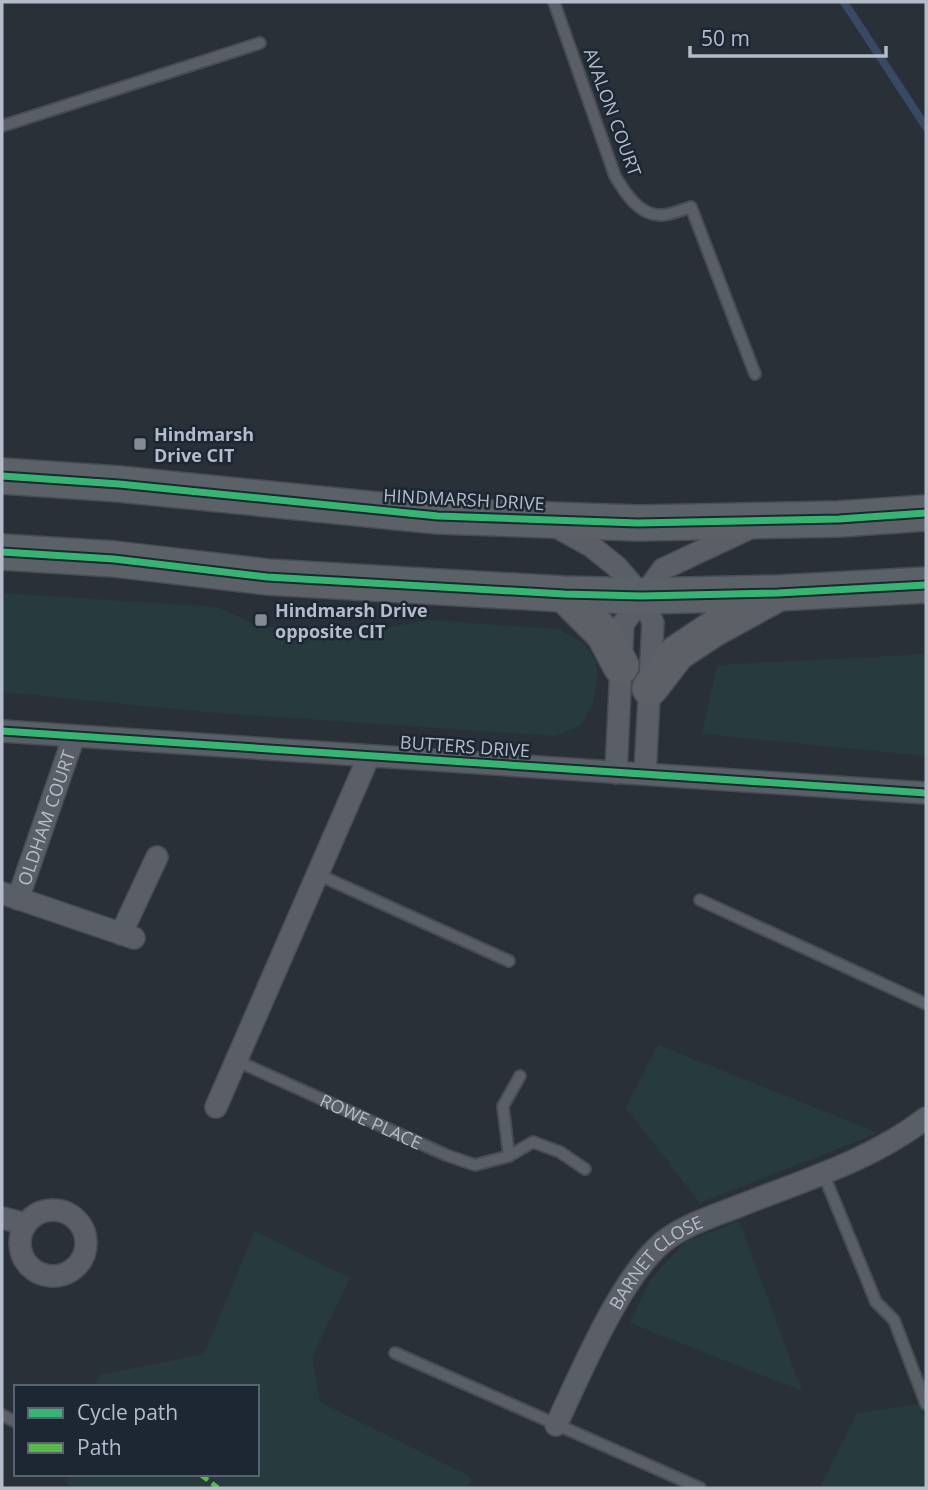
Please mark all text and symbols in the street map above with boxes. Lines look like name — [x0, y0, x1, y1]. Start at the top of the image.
scale bar — [690, 14, 886, 58]
text: 50 m — [701, 24, 750, 52]
street label: AVALON COURT — [579, 45, 647, 179]
place label: Hindmarsh Drive CIT — [154, 422, 254, 467]
marker: Hindmarsh Drive CIT — [132, 436, 148, 452]
street label: HINDMARSH DRIVE — [383, 483, 545, 515]
place label: Hindmarsh Drive opposite CIT — [275, 598, 428, 643]
marker: Hindmarsh Drive opposite CIT — [253, 612, 269, 628]
street label: BUTTERS DRIVE — [399, 729, 531, 763]
street label: OLDHAM COURT — [12, 747, 80, 889]
street label: ROWE PLACE — [316, 1088, 426, 1155]
street label: BARNET CLOSE — [603, 1210, 706, 1314]
legend — [14, 1385, 259, 1476]
text: Cycle path — [77, 1398, 178, 1426]
text: Path — [77, 1433, 122, 1461]

